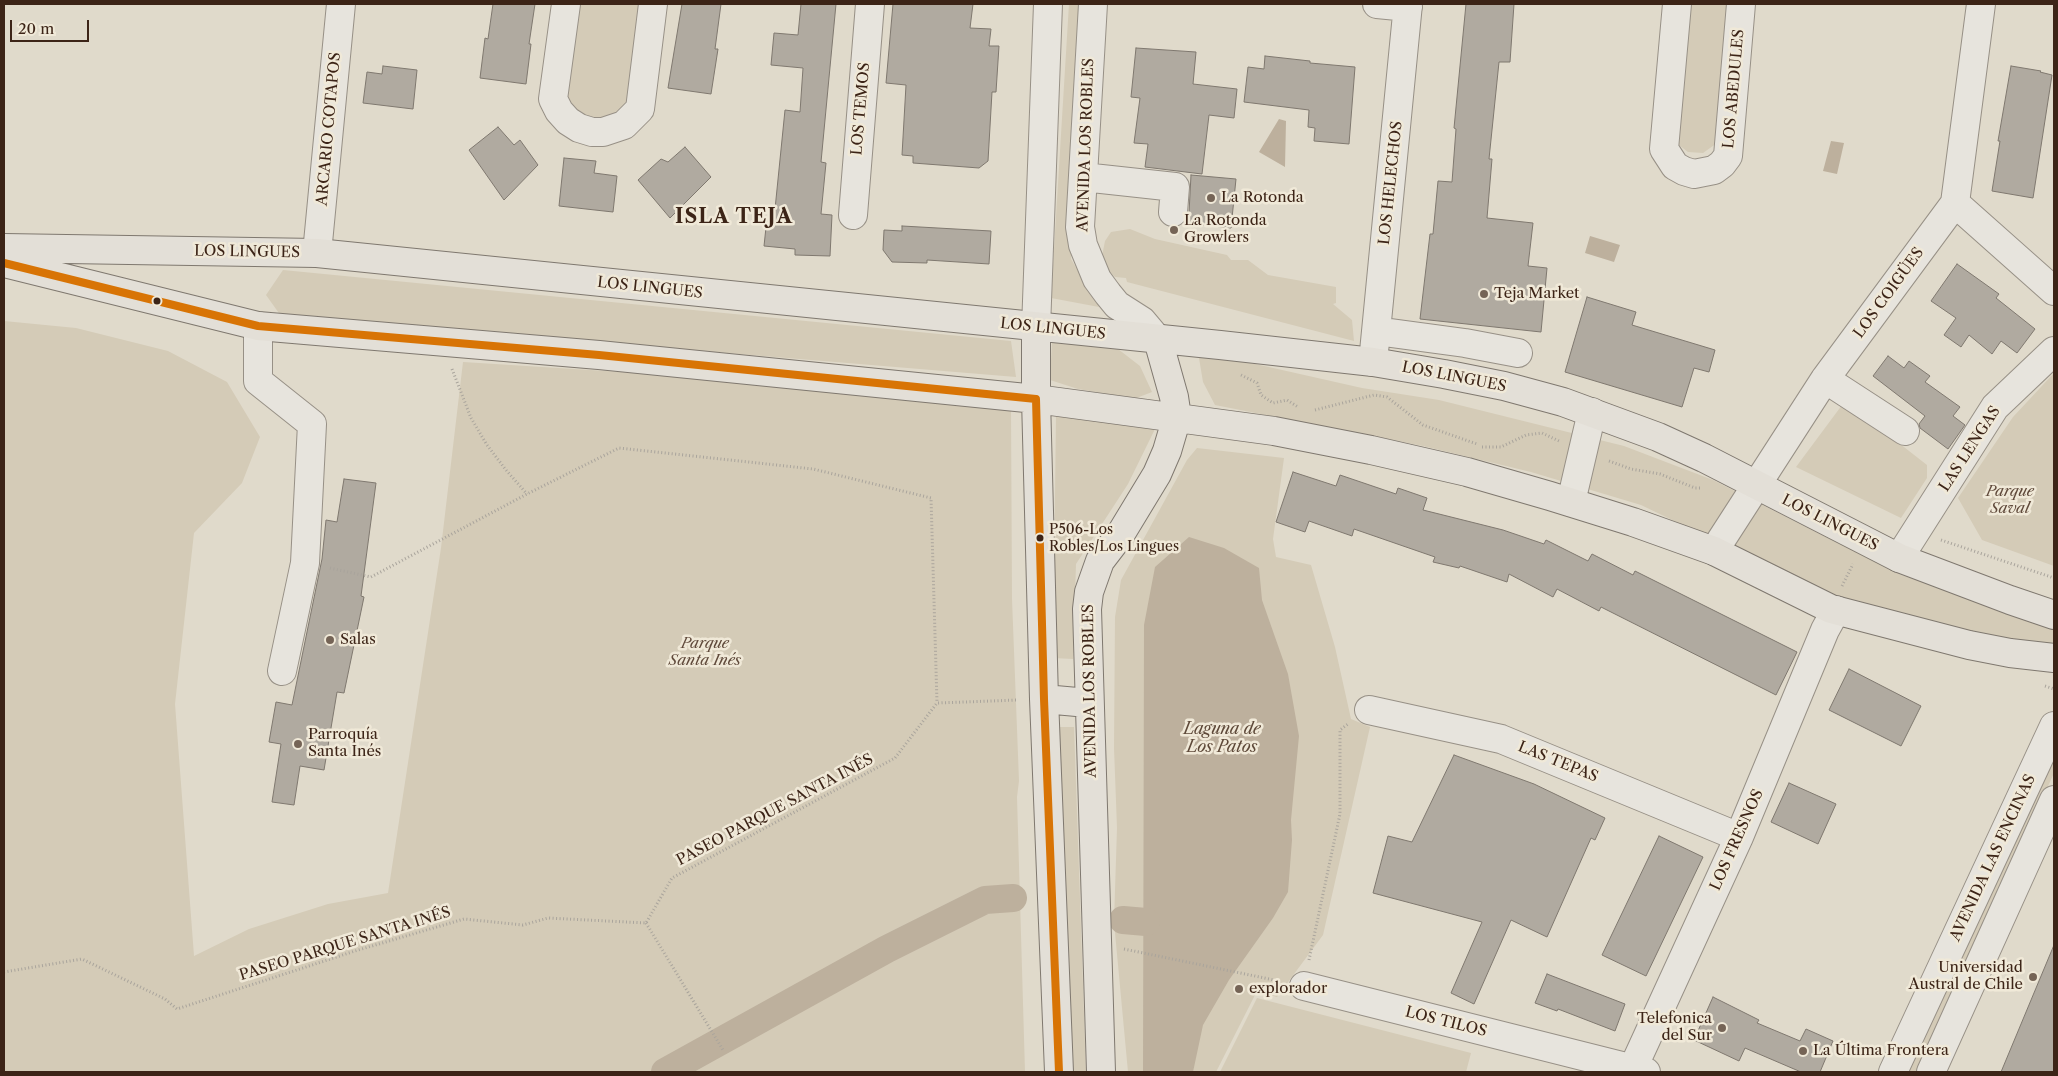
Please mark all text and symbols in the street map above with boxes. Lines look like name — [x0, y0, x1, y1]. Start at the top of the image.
scale bar — [12, 10, 91, 42]
text: 20 m — [18, 19, 54, 38]
street label: LOS ABEDULES — [1720, 28, 1748, 150]
street label: ARCARIO COTAPOS — [313, 51, 345, 207]
street label: AVENIDA LOS ROBLES — [1074, 58, 1098, 232]
street label: LOS TEMOS — [848, 62, 874, 156]
street label: LOS HELECHOS — [1376, 120, 1406, 246]
place label: La Rotonda — [1221, 189, 1304, 207]
marker: La Rotonda — [1205, 192, 1217, 204]
district label: ISLA TEJA — [674, 205, 794, 229]
place label: La Rotonda Growlers — [1184, 212, 1267, 247]
marker: La Rotonda Growlers — [1168, 224, 1180, 236]
street label: LOS LINGUES — [194, 242, 300, 262]
street label: LOS COIGÜES — [1850, 244, 1928, 342]
street label: LOS LINGUES — [596, 274, 704, 302]
place label: Teja Market — [1494, 285, 1579, 303]
marker: Teja Market — [1478, 288, 1490, 300]
unlabelled marker — [152, 296, 162, 306]
street label: LOS LINGUES — [999, 315, 1107, 343]
street label: LOS LINGUES — [1400, 358, 1508, 396]
street label: LAS LENGAS — [1936, 403, 2004, 495]
park label: Parque Saval — [1986, 483, 2034, 518]
street label: LOS LINGUES — [1779, 491, 1881, 555]
place label: P506-Los Robles/Los Lingues — [1049, 522, 1179, 554]
marker: P506-Los Robles/Los Lingues — [1035, 533, 1045, 543]
street label: AVENIDA LOS ROBLES — [1079, 604, 1101, 778]
place label: Salas — [340, 631, 376, 649]
marker: Salas — [324, 634, 336, 646]
park label: Parque Santa Inés — [669, 635, 741, 670]
water label: Laguna de Los Patos — [1183, 719, 1261, 757]
place label: Parroquía Santa Inés — [308, 726, 381, 761]
marker: Parroquía Santa Inés — [292, 738, 304, 750]
street label: LAS TEPAS — [1515, 738, 1601, 786]
street label: PASEO PARQUE SANTA INÉS — [674, 750, 876, 870]
street label: AVENIDA LAS ENCINAS — [1946, 772, 2040, 944]
street label: LOS FRESNOS — [1707, 787, 1767, 893]
street label: PASEO PARQUE SANTA INÉS — [237, 903, 453, 985]
place label: Universidad Austral de Chile — [1909, 959, 2023, 994]
marker: Universidad Austral de Chile — [2027, 971, 2039, 983]
place label: explorador — [1249, 980, 1327, 998]
marker: explorador — [1233, 983, 1245, 995]
street label: LOS TILOS — [1403, 1003, 1489, 1041]
place label: Telefonica del Sur — [1637, 1010, 1712, 1045]
marker: Telefonica del Sur — [1716, 1022, 1728, 1034]
place label: La Última Frontera — [1813, 1042, 1949, 1060]
marker: La Última Frontera — [1797, 1045, 1809, 1057]

